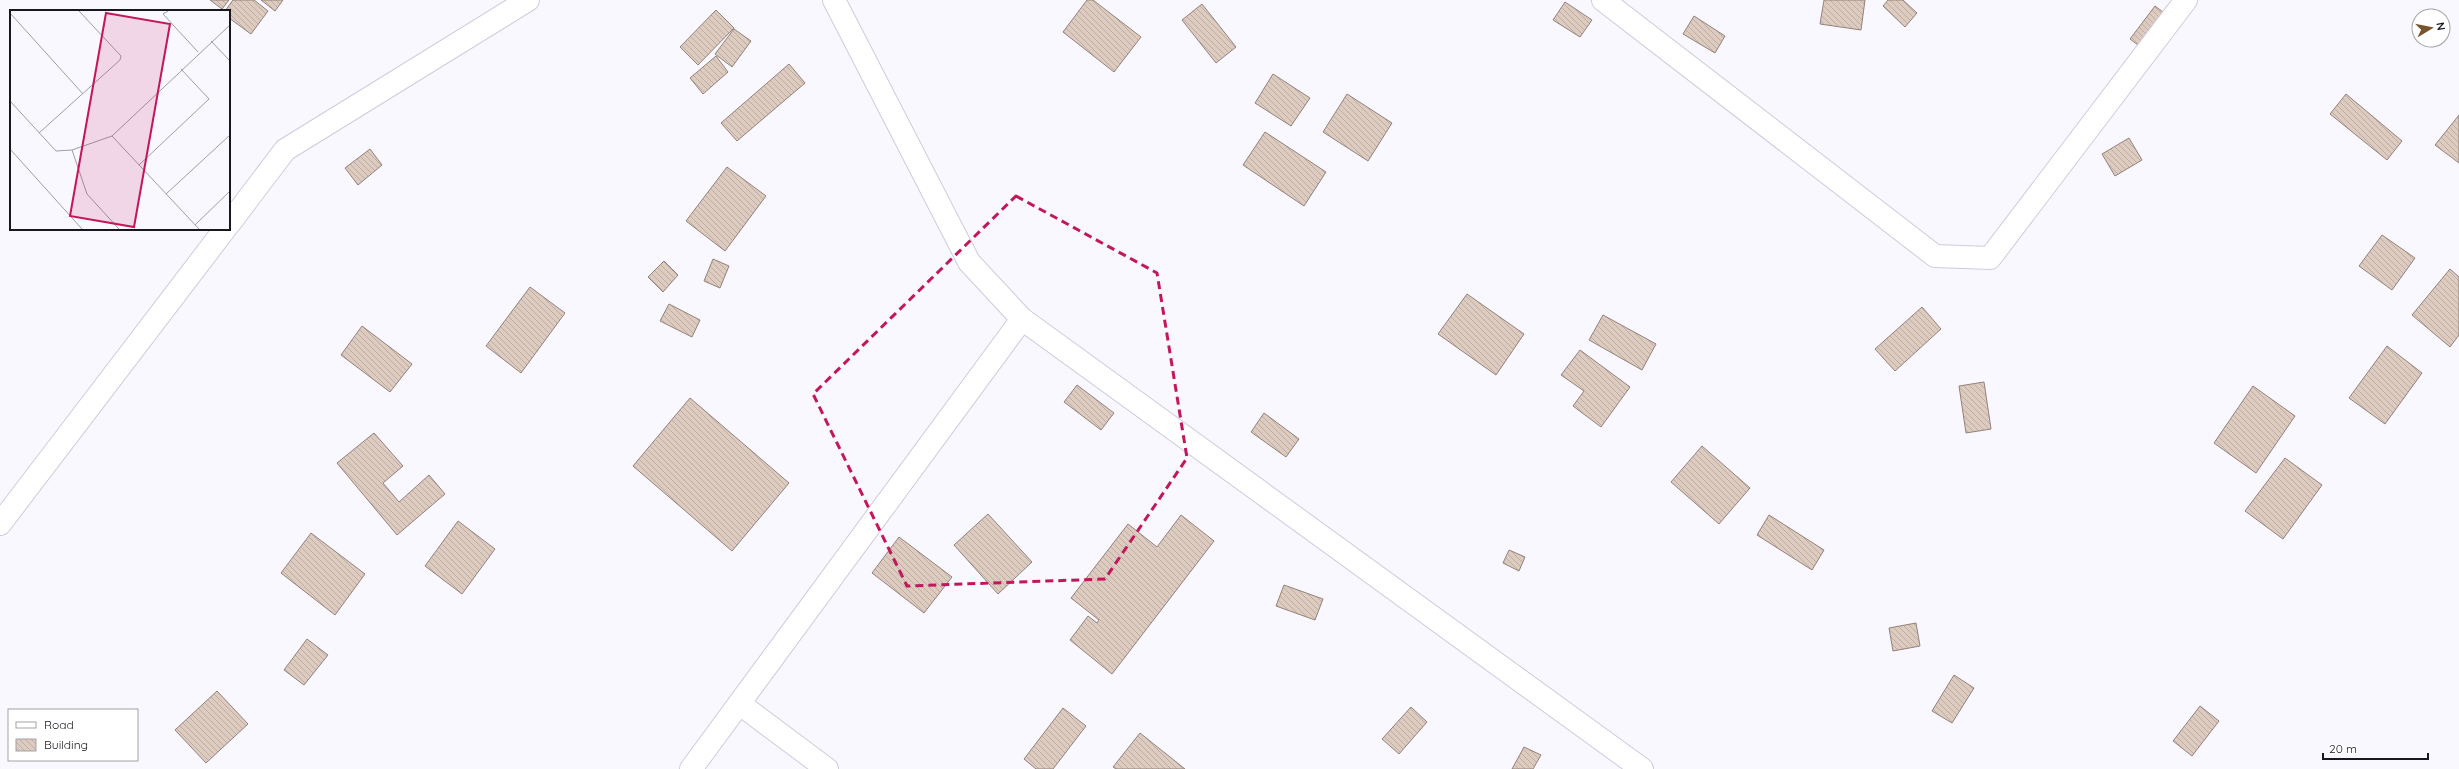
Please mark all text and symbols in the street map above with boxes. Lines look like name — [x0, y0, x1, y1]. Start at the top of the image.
north arrow — [2411, 8, 2451, 48]
inset map — [10, 10, 230, 230]
text: N — [2433, 21, 2448, 31]
legend — [8, 709, 138, 761]
text: Road — [44, 717, 74, 732]
scale bar — [2323, 735, 2428, 761]
text: Building — [44, 737, 88, 752]
text: 20 m — [2329, 741, 2357, 756]

